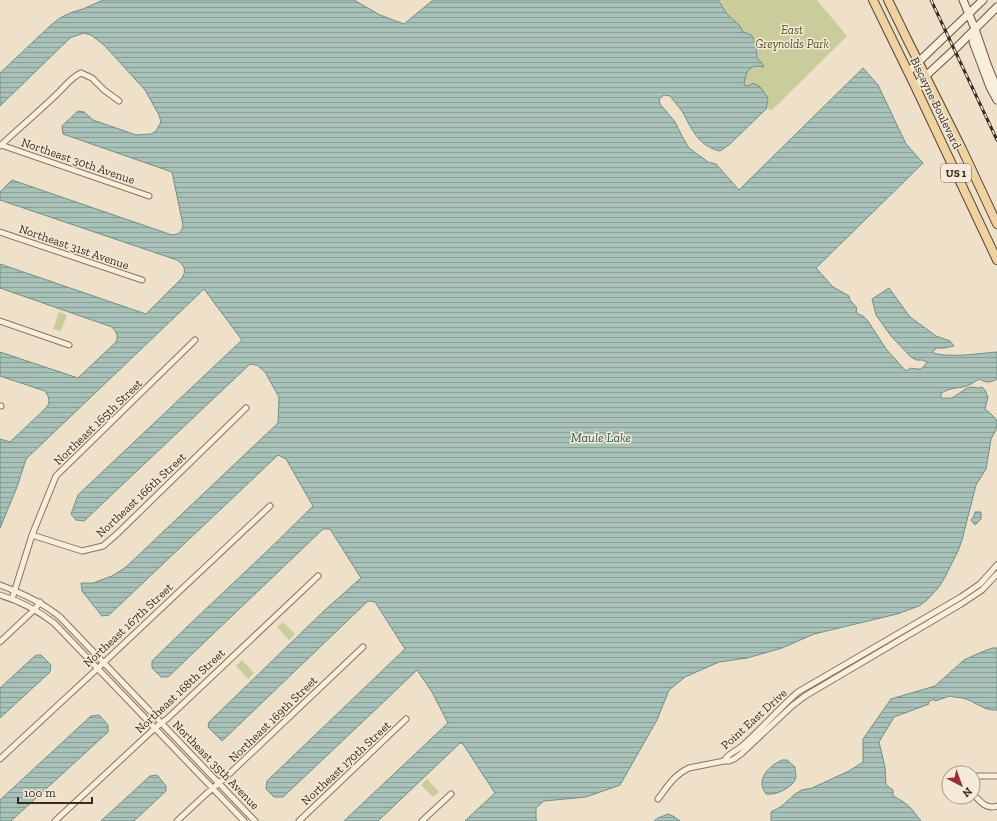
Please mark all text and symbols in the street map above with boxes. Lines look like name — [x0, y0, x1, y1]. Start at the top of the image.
park label: East Greynolds Park — [755, 23, 829, 51]
street label: Biscayne Boulevard — [908, 55, 965, 152]
street label: Northeast 30th Avenue — [19, 135, 137, 187]
road number: US 1 — [941, 164, 971, 182]
street label: Northeast 31st Avenue — [17, 222, 131, 273]
street label: Northeast 165th Street — [51, 376, 145, 468]
water label: Maule Lake — [571, 430, 632, 445]
street label: Northeast 166th Street — [93, 449, 189, 540]
street label: Northeast 167th Street — [80, 580, 176, 670]
street label: Northeast 168th Street — [132, 645, 228, 736]
street label: Northeast 169th Street — [226, 673, 321, 765]
street label: Point East Drive — [718, 686, 790, 752]
street label: Northeast 35th Avenue — [170, 718, 262, 813]
street label: Northeast 170th Street — [298, 718, 394, 808]
north arrow — [941, 765, 981, 805]
scale bar — [18, 779, 92, 805]
text: N — [959, 785, 975, 800]
text: 100 m — [24, 786, 56, 800]

